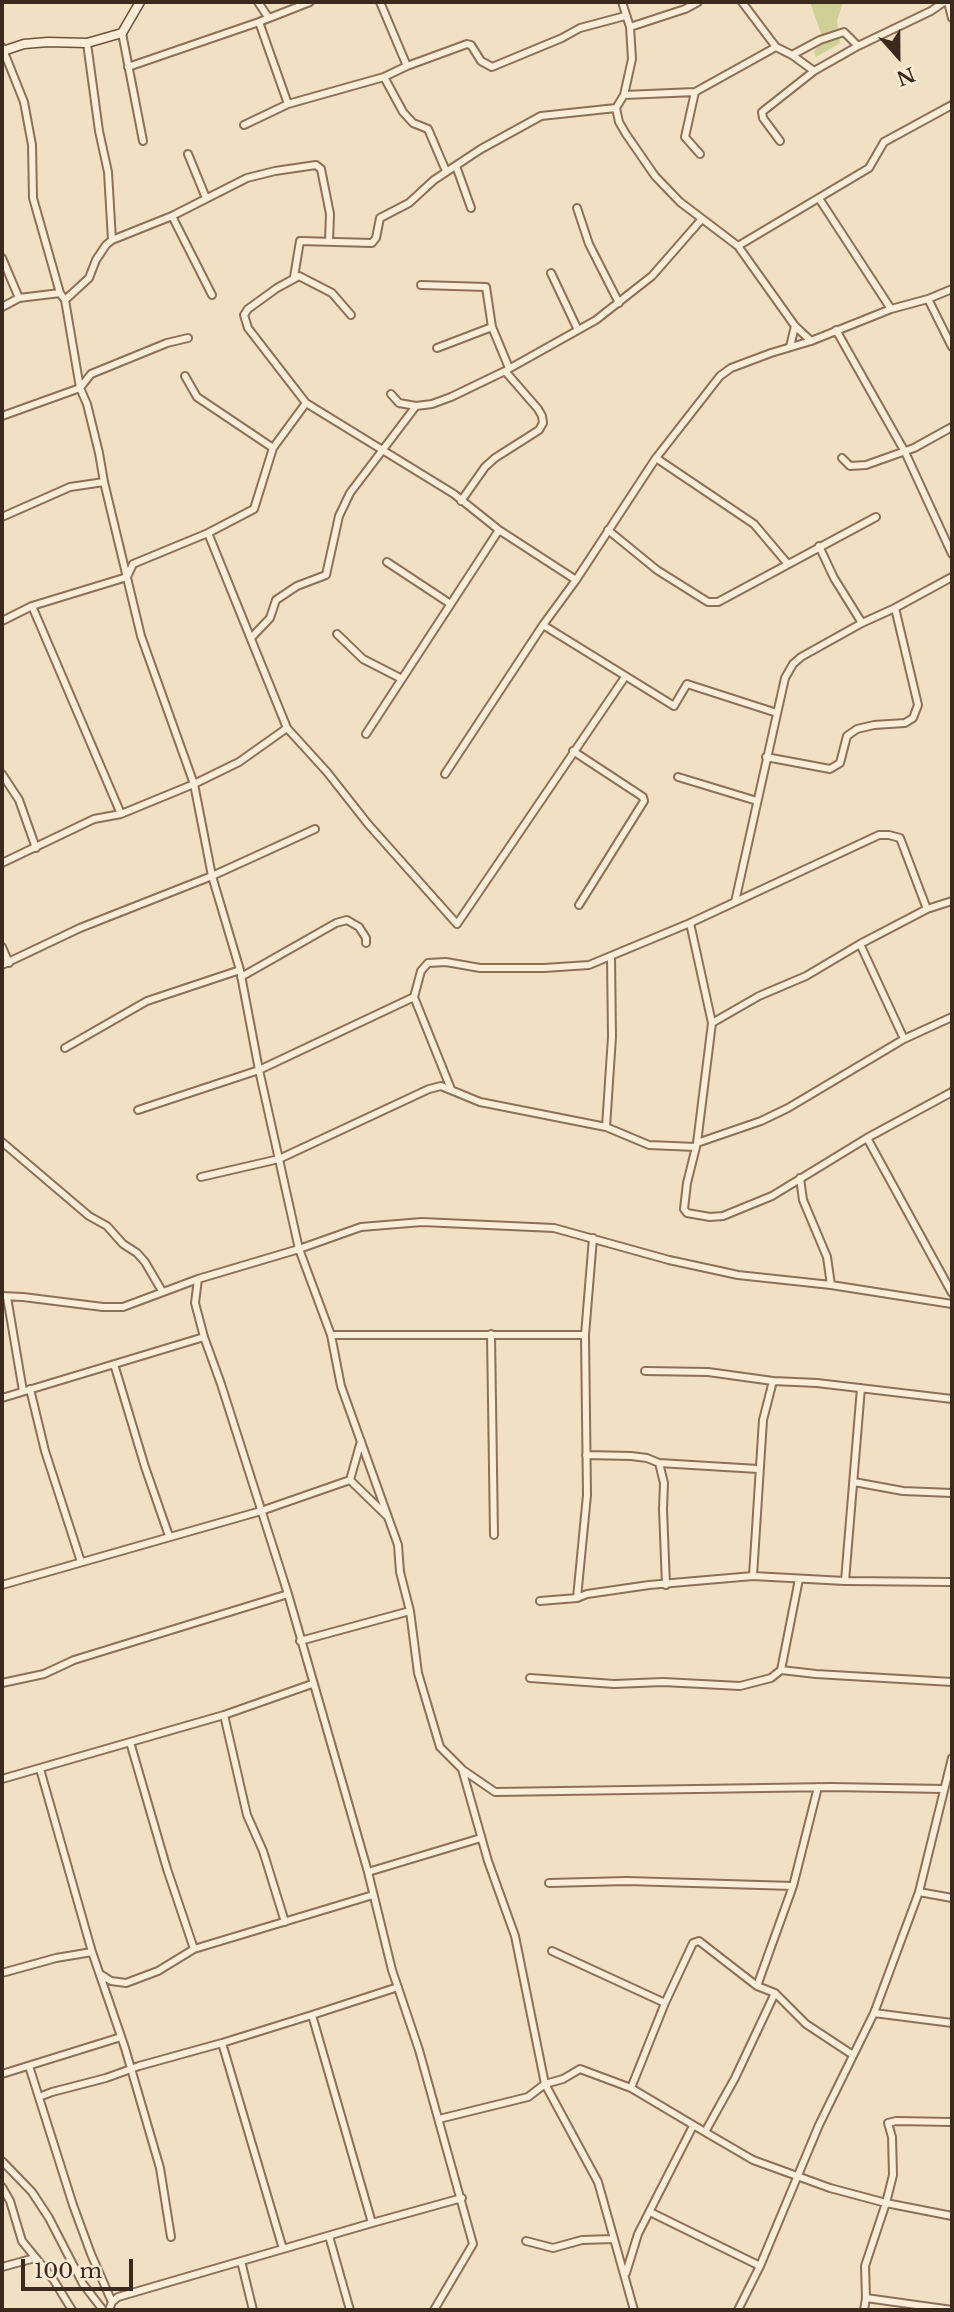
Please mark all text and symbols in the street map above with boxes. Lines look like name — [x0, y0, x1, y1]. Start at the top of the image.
north arrow — [863, 21, 933, 91]
text: N — [893, 62, 918, 90]
scale bar — [24, 2246, 136, 2290]
text: 100 m — [34, 2258, 102, 2284]

